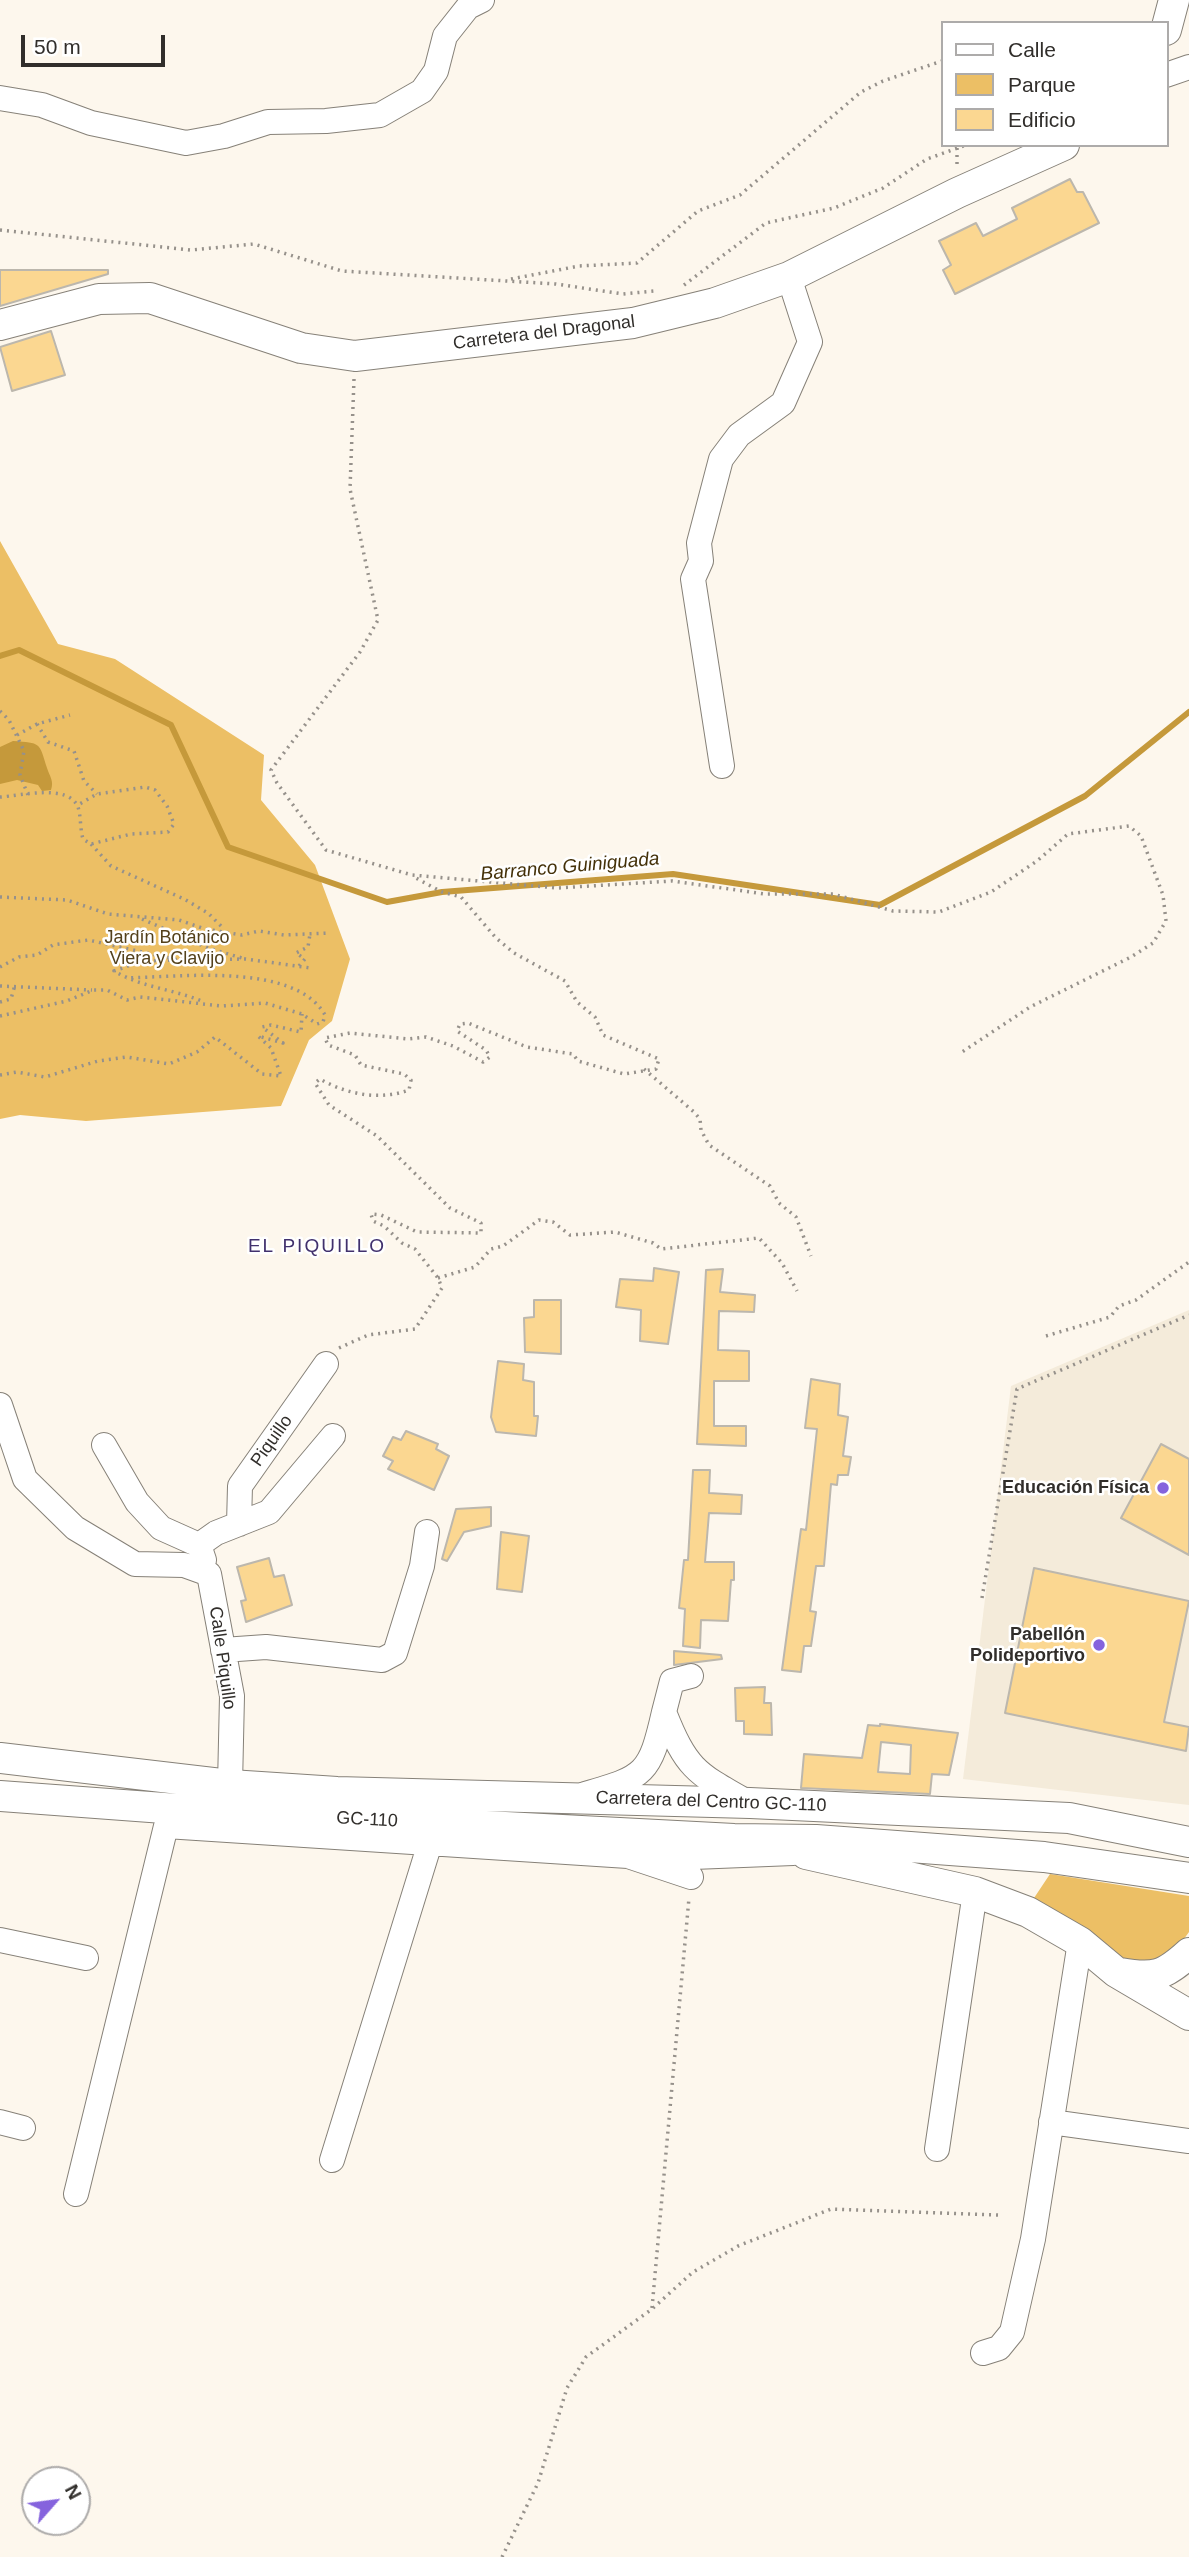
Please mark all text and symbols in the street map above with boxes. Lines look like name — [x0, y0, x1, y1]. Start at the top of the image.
scale bar — [24, 21, 168, 65]
legend — [940, 21, 1168, 147]
text: 50 m — [34, 35, 81, 58]
text: Calle — [1008, 38, 1056, 61]
text: Parque — [1008, 73, 1076, 96]
text: Edificio — [1008, 108, 1076, 131]
street label: Carretera del Dragonal — [452, 311, 636, 355]
water label: Barranco Guiniguada — [480, 848, 660, 886]
park label: Jardín Botánico Viera y Clavijo — [104, 927, 230, 970]
district label: EL PIQUILLO — [249, 1236, 385, 1258]
street label: Piquillo — [247, 1411, 297, 1471]
place label: Educación Física — [1002, 1477, 1149, 1499]
marker: Educación Física — [1155, 1480, 1171, 1496]
street label: Calle Piquillo — [204, 1605, 240, 1711]
place label: Pabellón Polideportivo — [970, 1624, 1085, 1666]
marker: Pabellón Polideportivo — [1091, 1637, 1107, 1653]
street label: Carretera del Centro GC-110 — [595, 1787, 827, 1817]
street label: GC-110 — [336, 1808, 398, 1832]
north arrow — [21, 2466, 91, 2536]
text: N — [61, 2481, 86, 2503]

